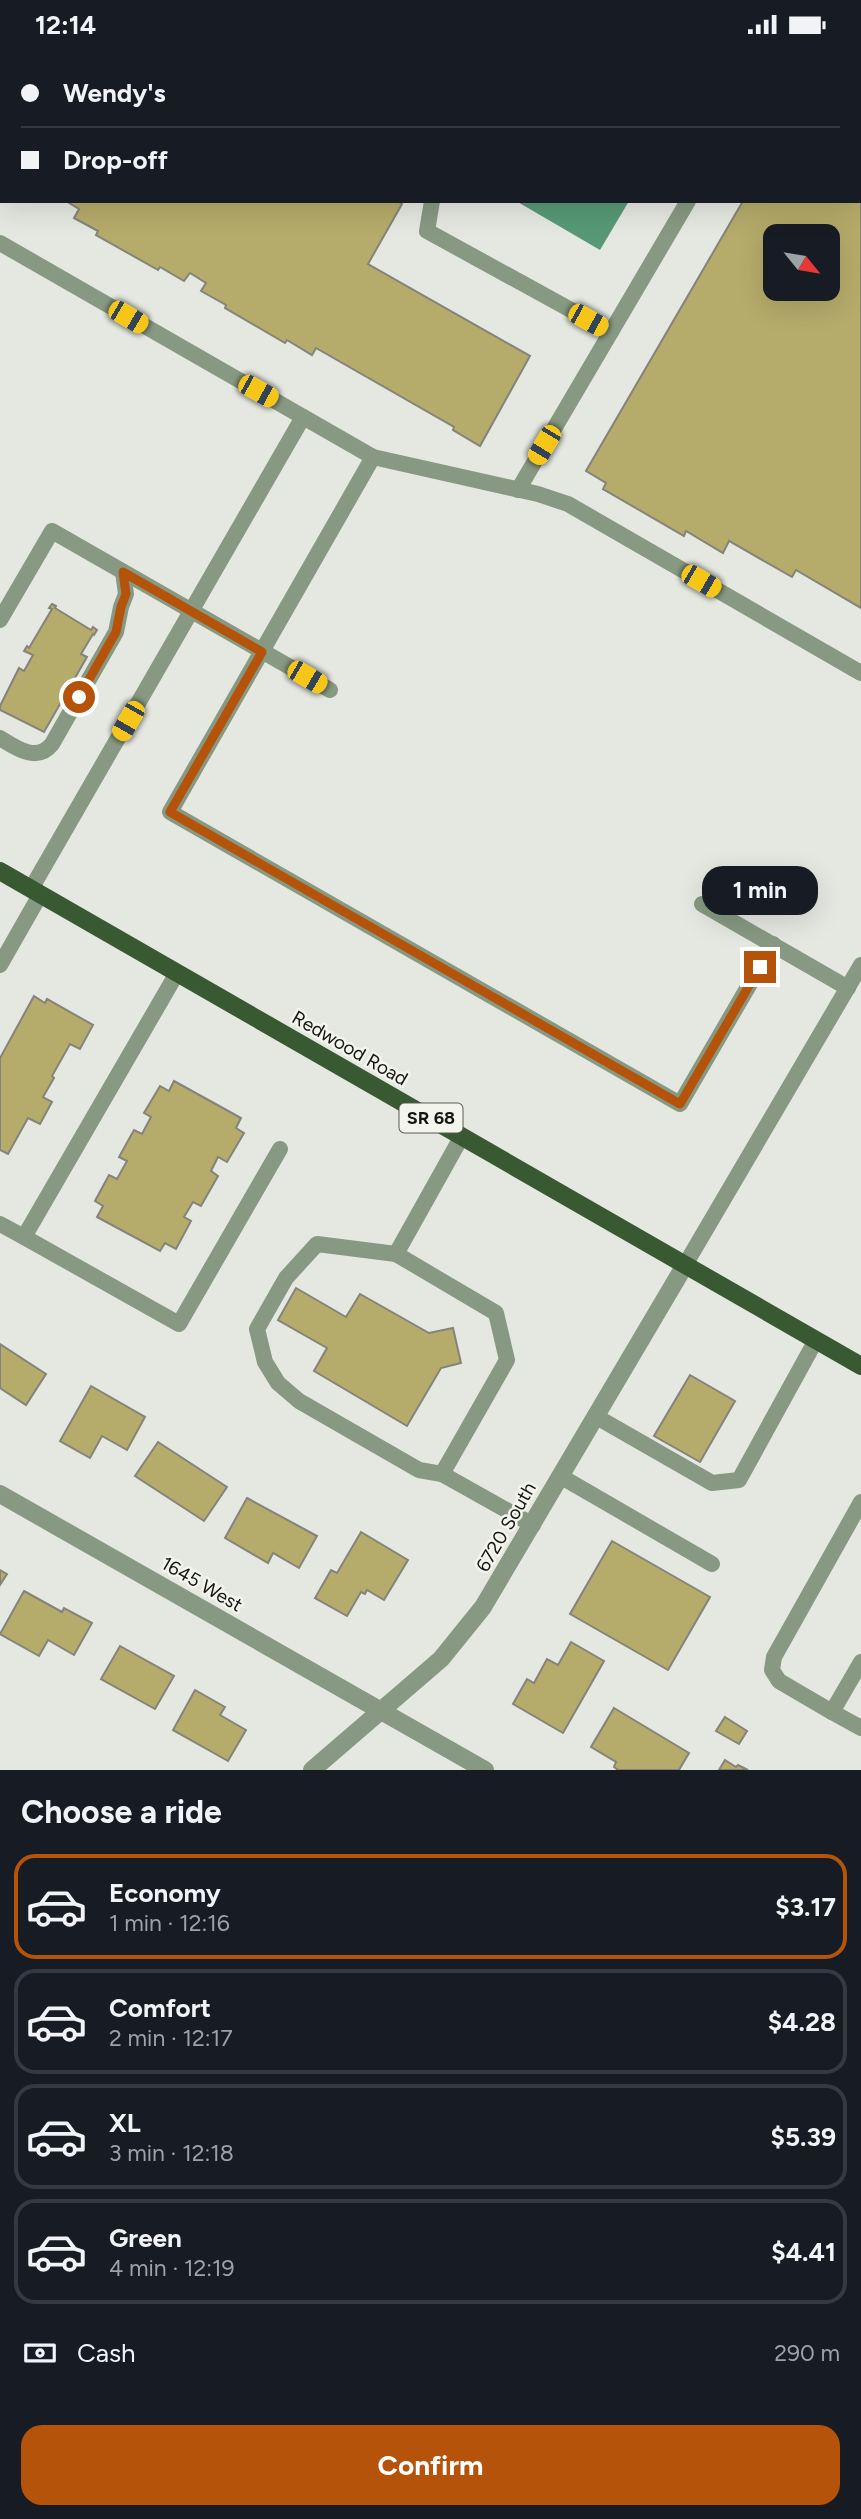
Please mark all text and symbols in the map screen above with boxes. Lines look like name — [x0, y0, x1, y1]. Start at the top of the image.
text: 12:14 — [35, 9, 96, 41]
text: Wendy's — [63, 77, 166, 109]
text: Drop-off — [63, 144, 168, 176]
north arrow — [763, 224, 840, 301]
map controls — [763, 224, 840, 301]
car — [105, 297, 152, 337]
car — [565, 301, 612, 339]
car — [235, 372, 282, 410]
car — [525, 422, 564, 468]
car — [678, 561, 725, 601]
car — [284, 657, 331, 697]
route start — [63, 681, 95, 713]
car — [109, 698, 148, 744]
callout: 1 min — [702, 865, 818, 915]
text: 1 min — [733, 876, 787, 904]
route end — [744, 951, 776, 983]
street label: Redwood Road — [288, 1006, 412, 1090]
road number: SR 68 — [400, 1103, 462, 1133]
street label: 6720 South — [471, 1478, 541, 1576]
street label: 1645 West — [157, 1552, 247, 1616]
text: Choose a ride — [21, 1793, 222, 1831]
icon: car — [25, 1875, 88, 1938]
text: Economy — [109, 1877, 221, 1909]
text: $3.17 — [775, 1891, 836, 1923]
text: 1 min · 12:16 — [109, 1909, 230, 1937]
icon: car — [25, 1990, 88, 2053]
text: Comfort — [109, 1992, 211, 2024]
text: $4.28 — [768, 2006, 836, 2038]
text: 2 min · 12:17 — [109, 2024, 233, 2052]
icon: car — [25, 2105, 88, 2168]
text: XL — [109, 2107, 141, 2139]
text: $5.39 — [771, 2121, 836, 2153]
text: 3 min · 12:18 — [109, 2139, 234, 2167]
icon: car — [25, 2220, 88, 2283]
text: Green — [109, 2222, 182, 2254]
text: $4.41 — [771, 2236, 836, 2268]
text: 4 min · 12:19 — [109, 2254, 235, 2282]
icon: cash — [21, 2334, 59, 2372]
text: Cash — [77, 2337, 136, 2369]
text: 290 m — [774, 2339, 840, 2367]
button: Confirm — [21, 2425, 840, 2505]

